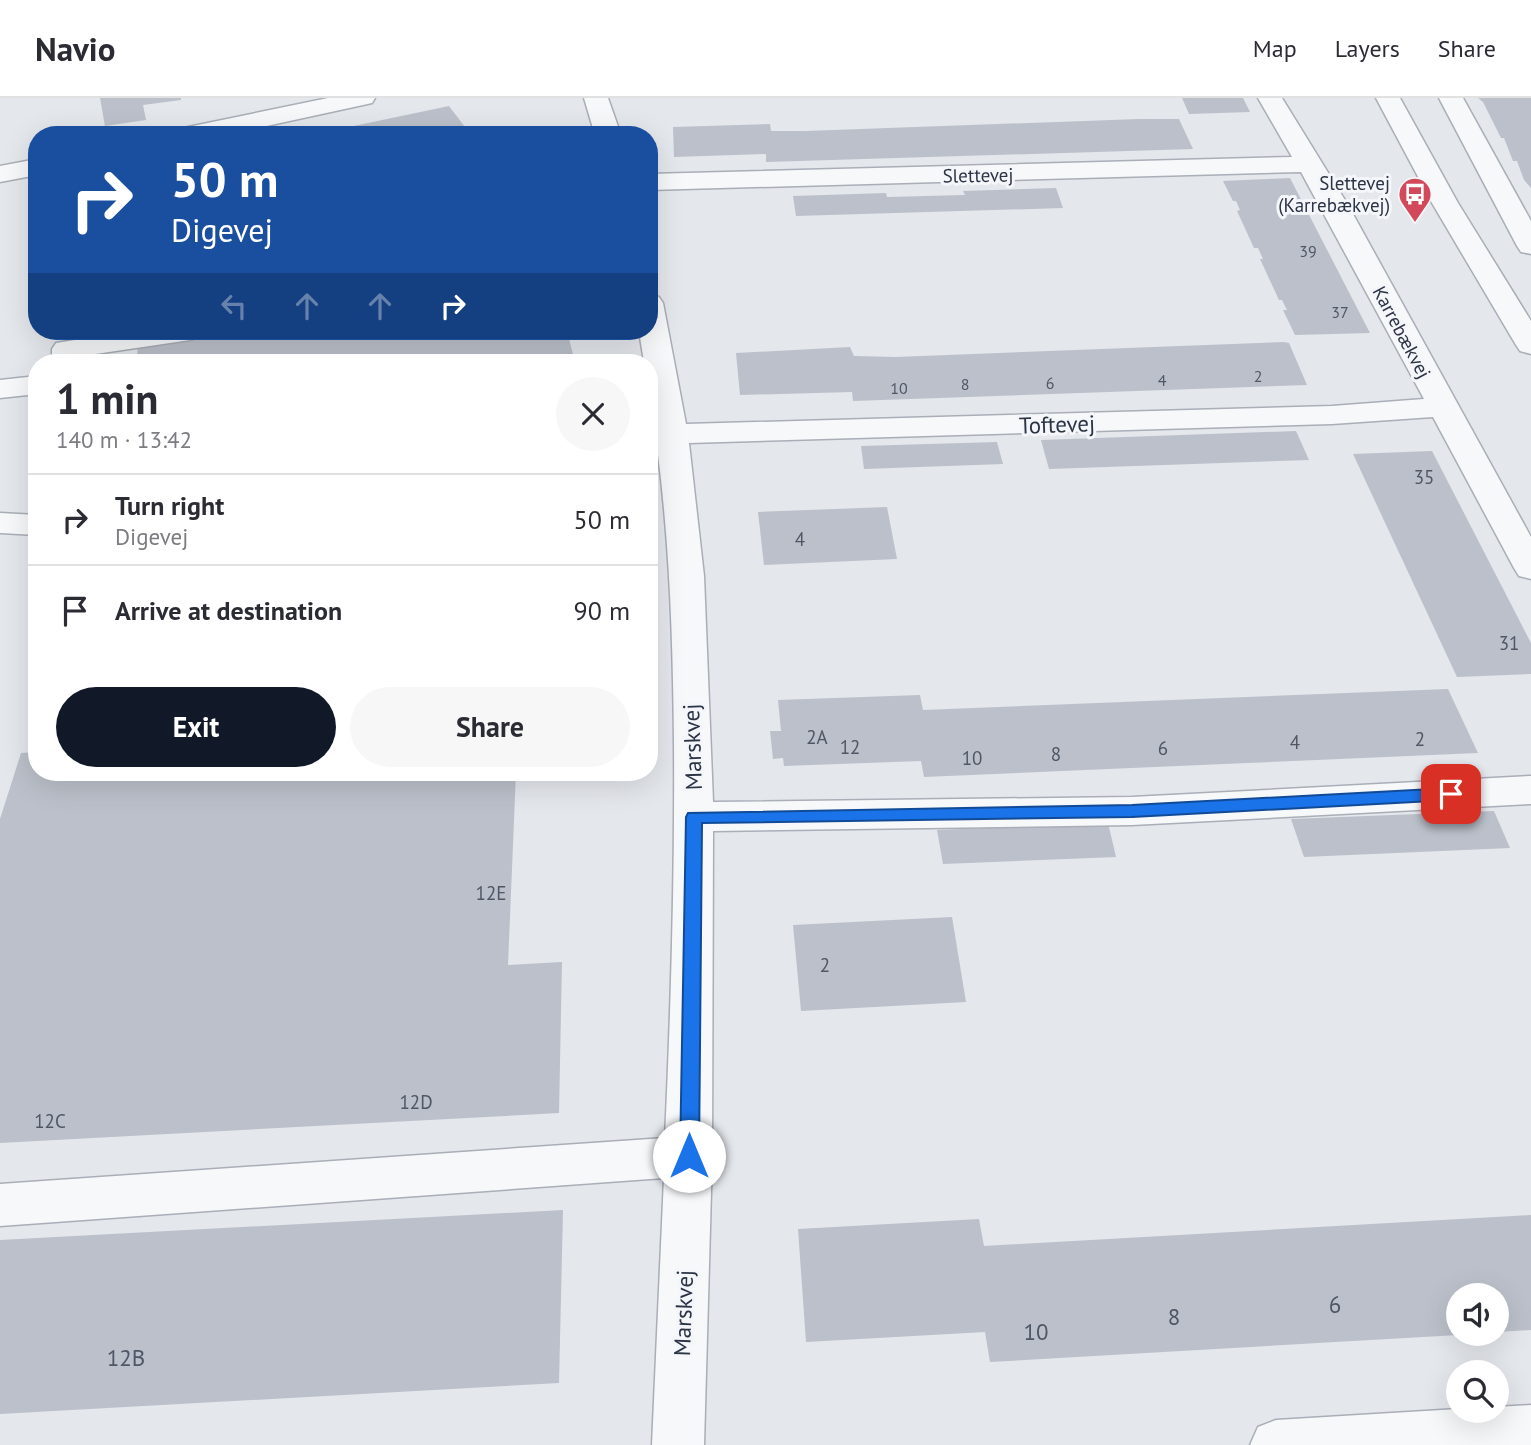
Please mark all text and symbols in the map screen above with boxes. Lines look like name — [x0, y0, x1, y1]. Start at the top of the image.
text: Navio — [35, 27, 115, 70]
text: Map — [1253, 33, 1297, 64]
text: Layers — [1335, 33, 1400, 64]
text: Share — [1438, 33, 1496, 64]
text: 50 m — [171, 147, 278, 211]
icon: right — [56, 154, 147, 245]
street label: Slettevej — [942, 162, 1014, 188]
place label: Slettevej (Karrebækvej) — [1278, 171, 1390, 217]
bus stop icon: Slettevej (Karrebækvej) — [1396, 175, 1434, 224]
text: Digevej — [171, 209, 273, 251]
house number: 39 — [1299, 241, 1317, 261]
street label: Karrebækvej — [1368, 282, 1436, 382]
icon: left — [215, 287, 253, 325]
icon: ahead — [288, 287, 326, 325]
icon: ahead — [361, 287, 399, 325]
icon: right — [434, 287, 472, 325]
house number: 37 — [1331, 302, 1349, 322]
house number: 2 — [1254, 366, 1262, 386]
house number: 4 — [1158, 370, 1167, 390]
text: 1 min — [56, 371, 158, 426]
house number: 6 — [1046, 373, 1054, 393]
house number: 8 — [961, 374, 969, 394]
button: close — [556, 377, 630, 451]
house number: 10 — [890, 378, 908, 398]
street label: Toftevej — [1018, 408, 1096, 440]
text: 140 m · 13:42 — [56, 425, 192, 454]
house number: 35 — [1414, 465, 1434, 489]
text: Turn right — [115, 489, 224, 522]
icon: right — [56, 501, 94, 539]
text: 50 m — [574, 503, 630, 536]
text: Digevej — [115, 522, 188, 551]
house number: 4 — [795, 527, 805, 551]
icon: arrive — [56, 592, 94, 630]
text: Arrive at destination — [115, 594, 342, 627]
text: 90 m — [574, 594, 630, 627]
house number: 31 — [1499, 631, 1519, 655]
button: Exit — [56, 687, 336, 767]
button: Share — [350, 687, 630, 767]
street label: Marskvej — [676, 703, 708, 791]
house number: 2A — [806, 725, 828, 749]
house number: 2 — [1415, 727, 1425, 751]
house number: 4 — [1290, 730, 1300, 754]
house number: 12 — [840, 735, 860, 759]
house number: 6 — [1158, 736, 1168, 760]
house number: 8 — [1051, 742, 1061, 766]
house number: 10 — [962, 746, 982, 770]
pin — [1421, 764, 1481, 824]
icon: arrive — [1432, 775, 1470, 813]
house number: 12E — [476, 881, 506, 905]
house number: 2 — [820, 953, 830, 977]
house number: 12D — [399, 1090, 433, 1114]
house number: 12C — [34, 1109, 66, 1133]
position arrow — [652, 1119, 726, 1193]
street label: Marskvej — [667, 1269, 699, 1357]
map controls — [1446, 1283, 1509, 1423]
button: sound — [1446, 1283, 1509, 1346]
house number: 6 — [1329, 1290, 1341, 1319]
house number: 8 — [1168, 1302, 1180, 1331]
house number: 10 — [1023, 1317, 1049, 1346]
house number: 12B — [107, 1343, 145, 1372]
button: search — [1446, 1360, 1509, 1423]

